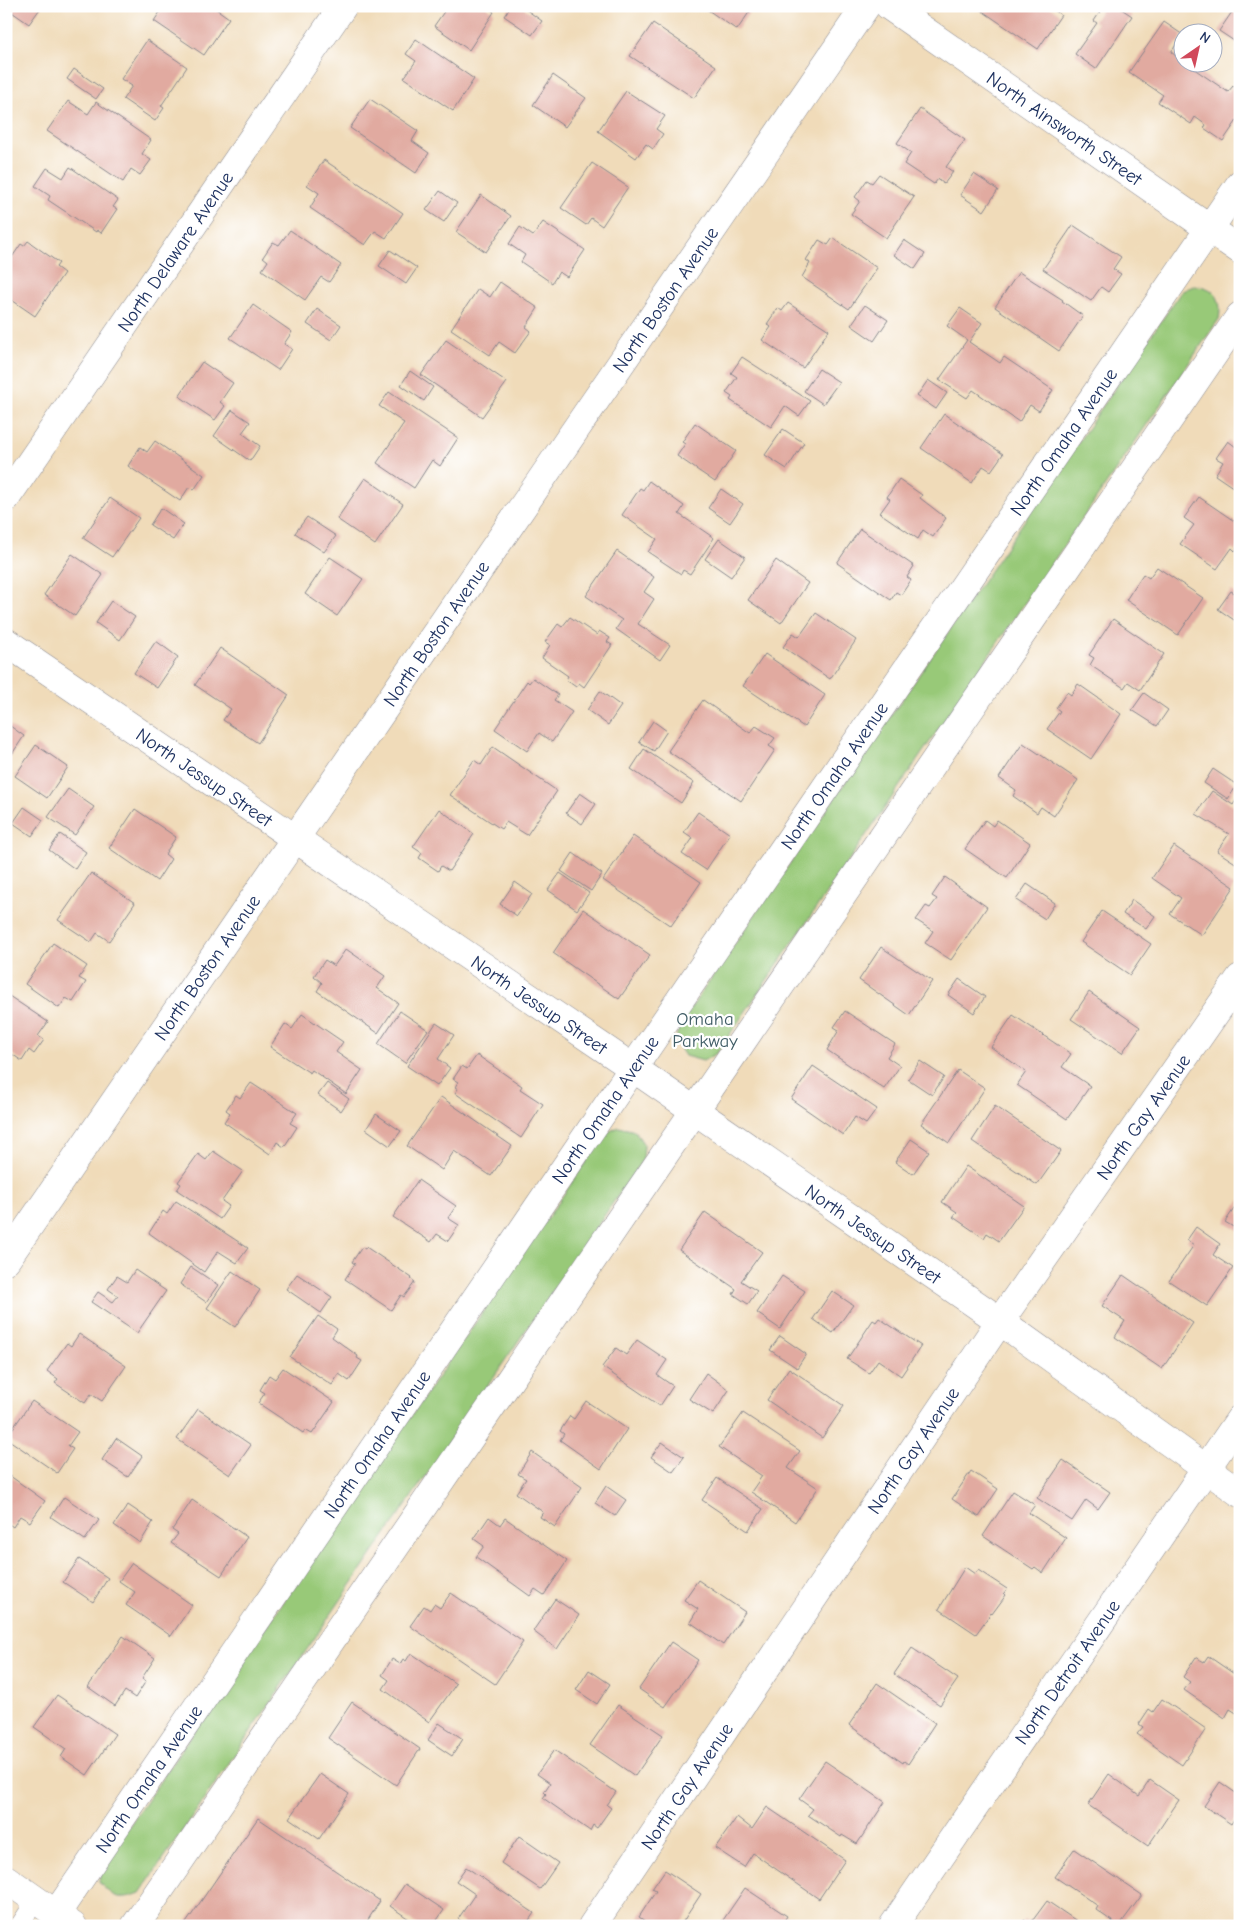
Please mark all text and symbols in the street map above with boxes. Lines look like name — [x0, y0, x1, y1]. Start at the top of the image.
north arrow — [1174, 22, 1224, 72]
text: N — [1196, 28, 1214, 47]
street label: North Ainsworth Street — [982, 67, 1146, 191]
street label: North Delaware Avenue — [113, 168, 238, 336]
street label: North Boston Avenue — [608, 223, 723, 377]
street label: North Omaha Avenue — [1006, 364, 1122, 520]
street label: North Boston Avenue — [379, 557, 494, 711]
street label: North Omaha Avenue — [776, 698, 893, 854]
street label: North Jessup Street — [132, 724, 277, 832]
street label: North Boston Avenue — [150, 891, 265, 1045]
street label: North Jessup Street — [467, 951, 612, 1060]
park label: Omaha Parkway — [672, 1008, 738, 1052]
street label: North Omaha Avenue — [547, 1032, 664, 1188]
street label: North Gay Avenue — [1092, 1050, 1195, 1184]
street label: North Jessup Street — [801, 1180, 945, 1289]
street label: North Omaha Avenue — [319, 1366, 436, 1523]
street label: North Gay Avenue — [863, 1383, 964, 1518]
street label: North Detroit Avenue — [1011, 1596, 1125, 1749]
street label: North Omaha Avenue — [91, 1701, 207, 1857]
street label: North Gay Avenue — [637, 1719, 738, 1854]

